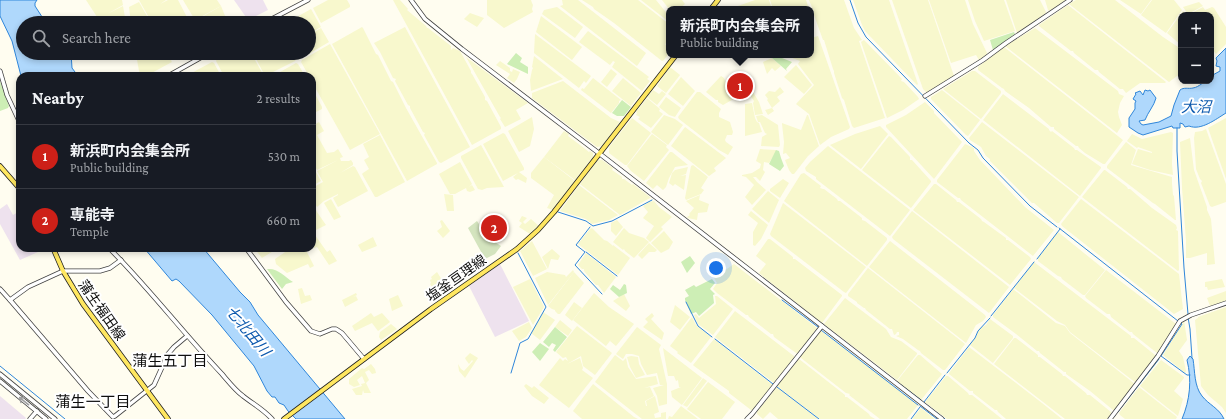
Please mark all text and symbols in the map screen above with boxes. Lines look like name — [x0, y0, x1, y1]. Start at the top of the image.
popup — [666, 6, 814, 58]
map controls — [1178, 12, 1214, 84]
button: + — [1178, 12, 1214, 48]
search box — [16, 16, 316, 60]
text: 新浜町内会集会所 — [680, 18, 800, 34]
icon: search — [30, 27, 52, 49]
text: Search here — [62, 30, 131, 46]
text: Public building — [680, 35, 759, 50]
button: − — [1178, 48, 1214, 84]
pin: 1 — [727, 71, 753, 101]
text: Nearby — [32, 89, 84, 108]
text: 2 results — [257, 91, 300, 106]
water label: 大沼 — [1181, 99, 1213, 115]
text: 新浜町内会集会所 — [70, 143, 190, 159]
text: 1 — [43, 149, 47, 164]
text: 530 m — [268, 149, 300, 164]
text: Public building — [70, 160, 149, 175]
text: 専能寺 — [70, 207, 115, 223]
text: 2 — [42, 213, 48, 228]
text: 660 m — [267, 213, 300, 228]
pin: 2 — [481, 213, 507, 243]
text: Temple — [70, 224, 109, 239]
street label: 塩釜亘理線 — [423, 251, 489, 305]
your location — [706, 258, 726, 278]
street label: 蒲生福田線 — [75, 277, 129, 343]
water label: 七北田川 — [223, 303, 275, 361]
district label: 蒲生五丁目 — [132, 353, 208, 369]
district label: 蒲生一丁目 — [55, 394, 131, 410]
one-way arrow — [19, 397, 29, 406]

